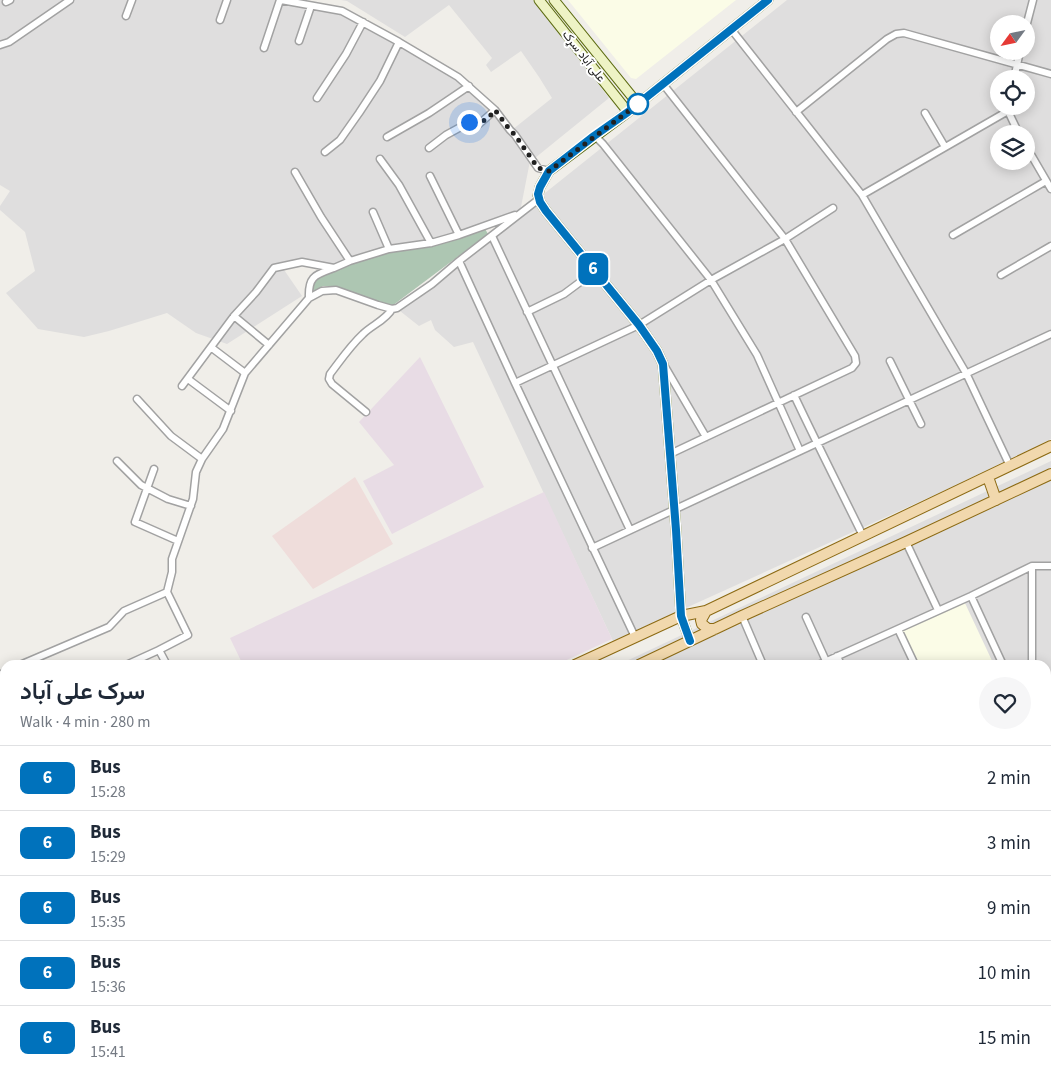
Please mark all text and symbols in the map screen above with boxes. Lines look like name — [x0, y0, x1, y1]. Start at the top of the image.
north arrow — [990, 15, 1035, 60]
map controls — [990, 15, 1035, 170]
street label: علی آباد سړک — [558, 27, 609, 86]
button: locate — [990, 70, 1035, 115]
unlabelled marker — [627, 93, 649, 115]
your location — [457, 110, 482, 135]
button: layers — [990, 125, 1035, 170]
line badge: 6 — [577, 253, 609, 285]
text: 6 — [588, 256, 598, 281]
text: سرک علی آباد — [20, 674, 145, 709]
button: heart — [979, 677, 1031, 729]
text: Walk · 4 min · 280 m — [20, 711, 151, 733]
text: Bus — [90, 754, 121, 781]
text: 6 — [43, 765, 52, 790]
text: 2 min — [987, 765, 1031, 792]
text: 15:28 — [90, 781, 126, 803]
text: Bus — [90, 819, 121, 846]
text: 6 — [43, 830, 52, 855]
text: 3 min — [987, 830, 1031, 857]
text: 15:29 — [90, 846, 126, 868]
text: Bus — [90, 884, 121, 911]
text: 6 — [43, 895, 52, 920]
text: 9 min — [987, 895, 1031, 922]
text: 15:35 — [90, 911, 126, 933]
text: Bus — [90, 949, 121, 976]
text: 6 — [43, 960, 52, 985]
text: 10 min — [977, 960, 1031, 987]
text: 15:36 — [90, 976, 126, 998]
text: Bus — [90, 1014, 121, 1041]
text: 6 — [43, 1025, 52, 1050]
text: 15 min — [977, 1025, 1031, 1052]
text: 15:41 — [90, 1041, 126, 1063]

